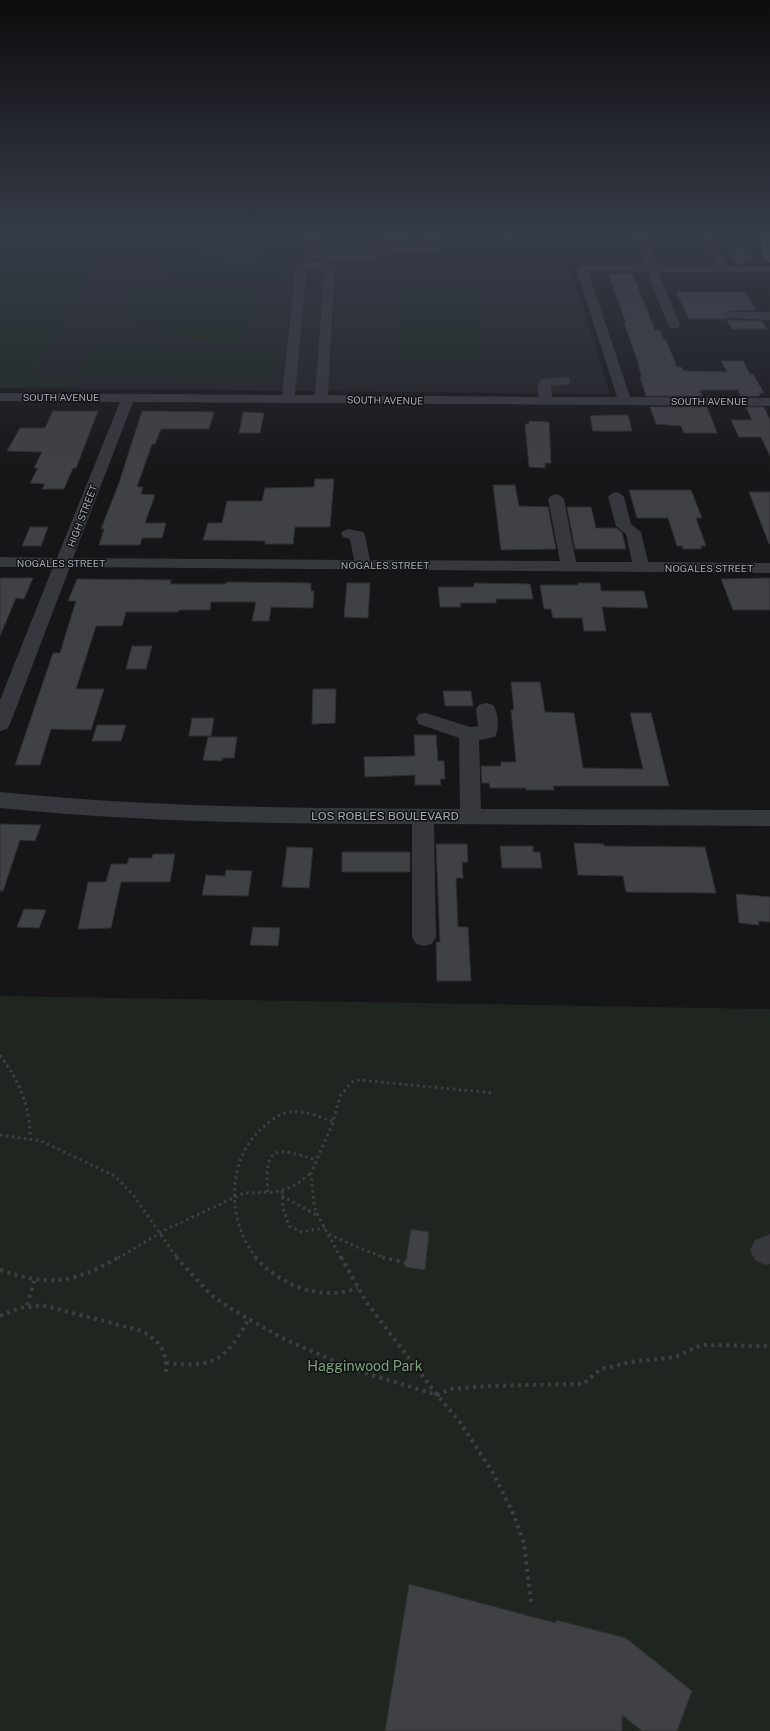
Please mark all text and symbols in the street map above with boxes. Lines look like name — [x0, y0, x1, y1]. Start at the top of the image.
street label: SOUTH AVENUE — [23, 391, 99, 403]
street label: SOUTH AVENUE — [347, 393, 423, 407]
street label: SOUTH AVENUE — [671, 395, 747, 407]
street label: HIGH STREET — [65, 483, 99, 549]
street label: NOGALES STREET — [17, 557, 105, 569]
street label: NOGALES STREET — [341, 559, 429, 571]
street label: NOGALES STREET — [665, 562, 753, 574]
street label: LOS ROBLES BOULEVARD — [311, 809, 459, 823]
park label: Hagginwood Park — [307, 1358, 423, 1374]

